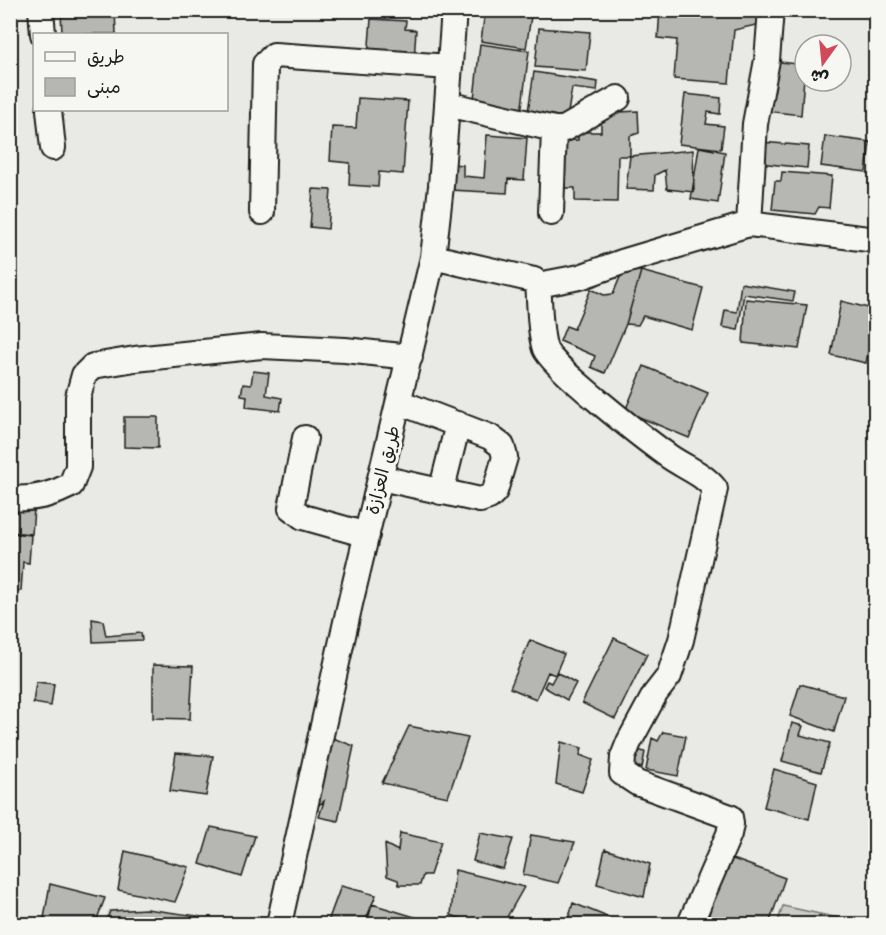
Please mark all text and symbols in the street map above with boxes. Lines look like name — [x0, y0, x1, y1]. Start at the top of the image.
legend — [33, 33, 228, 111]
north arrow — [793, 33, 853, 93]
text: طريق — [87, 45, 125, 69]
text: ش — [808, 65, 830, 89]
text: مبنى — [87, 75, 121, 99]
street label: طريق العزازة — [360, 423, 406, 517]

